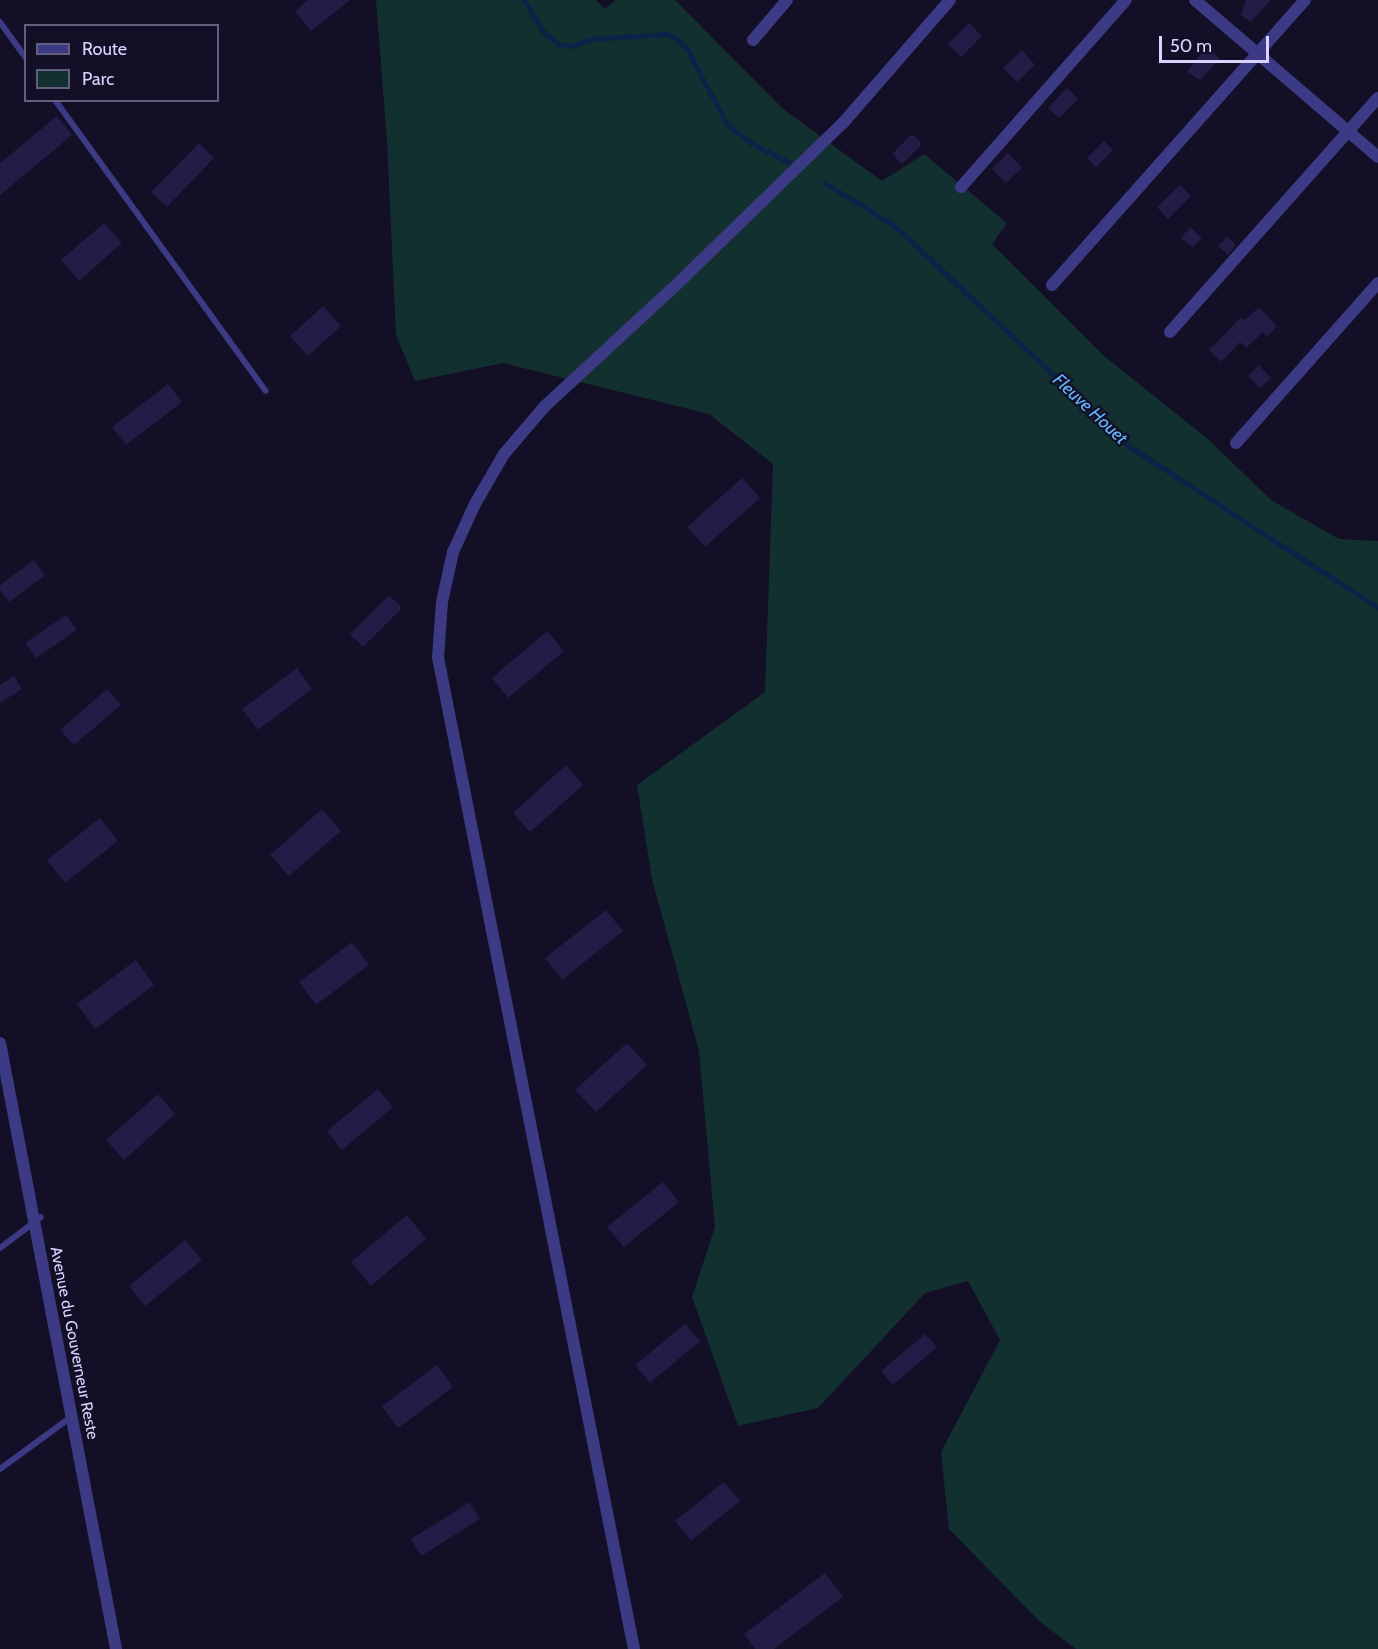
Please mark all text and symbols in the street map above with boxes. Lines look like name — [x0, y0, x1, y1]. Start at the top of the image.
legend — [24, 24, 219, 102]
scale bar — [1162, 24, 1272, 62]
text: 50 m — [1170, 35, 1212, 57]
text: Route — [82, 38, 127, 60]
text: Parc — [82, 68, 114, 90]
water label: Fleuve Houet — [1048, 369, 1132, 449]
street label: Avenue du Gouverneur Reste — [46, 1245, 102, 1441]

